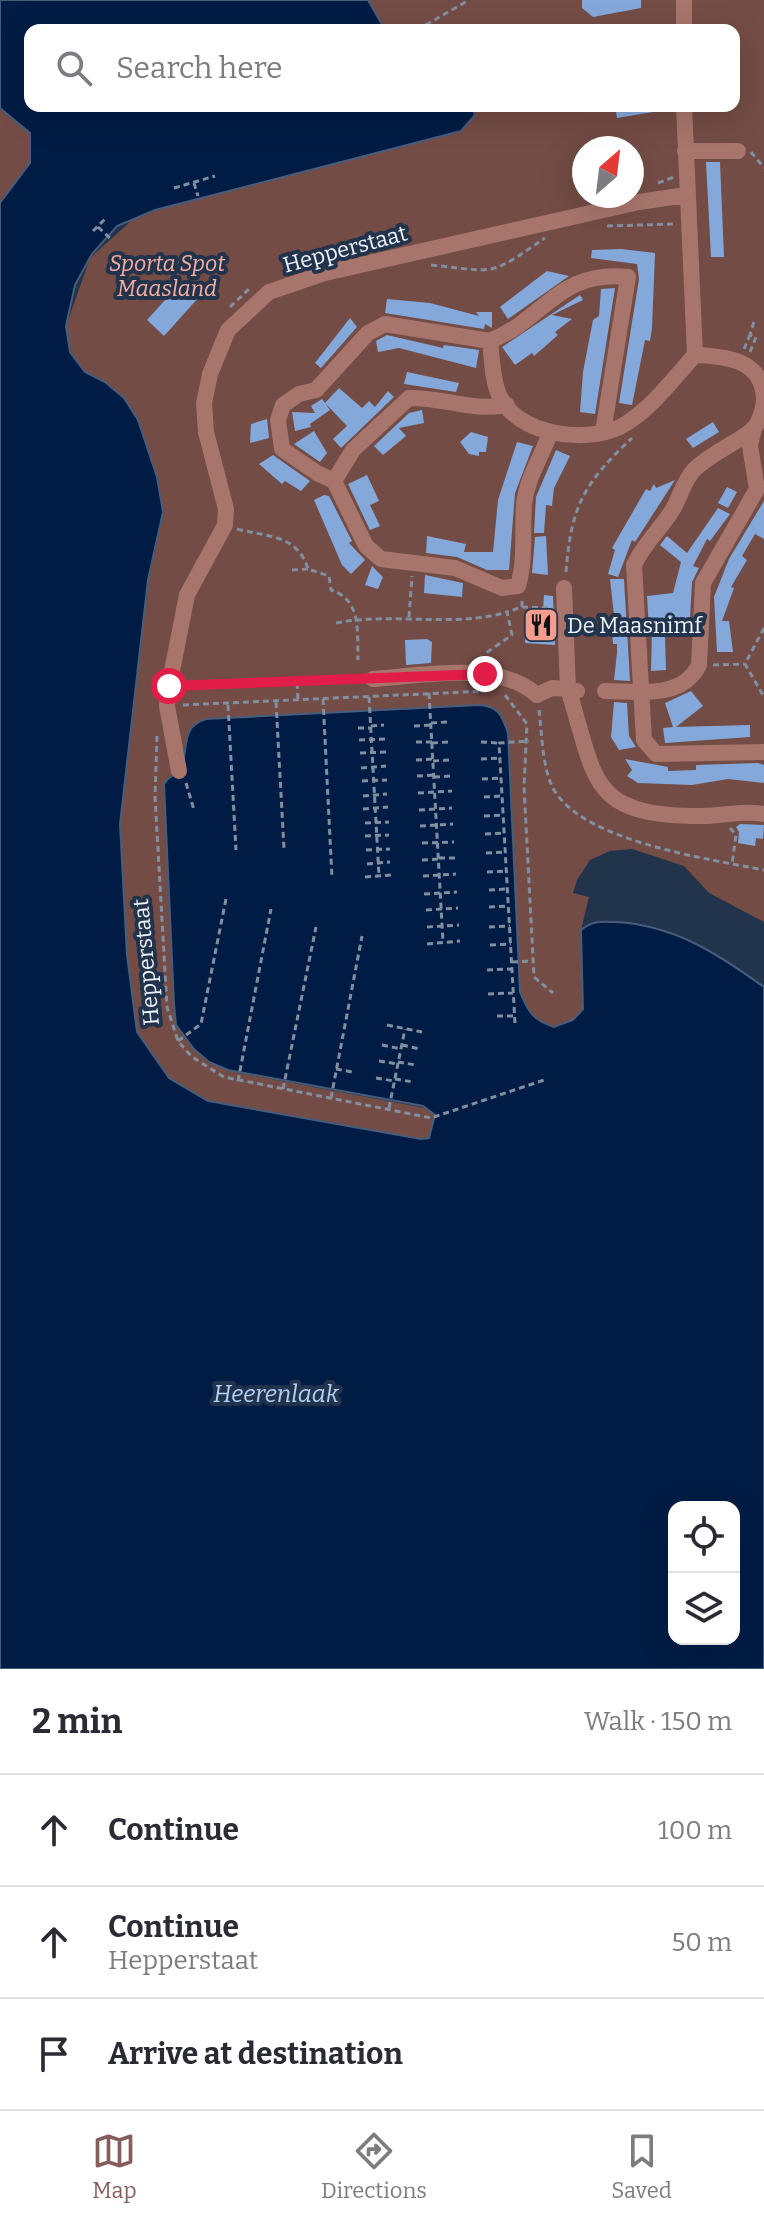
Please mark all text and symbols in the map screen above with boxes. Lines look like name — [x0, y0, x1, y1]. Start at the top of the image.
search box — [24, 24, 740, 112]
icon: search — [52, 46, 96, 90]
text: Search here — [116, 50, 283, 86]
north arrow — [572, 136, 644, 208]
street label: Hepperstaat — [280, 219, 410, 278]
park label: Sporta Spot Maasland — [109, 250, 225, 302]
restaurant icon: De Maasnimf — [522, 606, 560, 644]
place label: De Maasnimf — [567, 612, 703, 639]
route end — [467, 656, 503, 692]
route start — [151, 668, 187, 704]
street label: Hepperstaat — [127, 897, 165, 1027]
water label: Heerenlaak — [213, 1380, 340, 1408]
map controls — [668, 1501, 740, 1645]
button: locate — [668, 1501, 740, 1573]
button: layers — [668, 1573, 740, 1645]
text: 2 min — [32, 1701, 122, 1742]
text: Walk · 150 m — [584, 1706, 732, 1737]
icon: ahead — [32, 1808, 76, 1852]
text: Continue — [108, 1812, 239, 1848]
text: 100 m — [658, 1815, 732, 1846]
text: Continue — [108, 1909, 239, 1945]
icon: ahead — [32, 1920, 76, 1964]
text: 50 m — [671, 1927, 732, 1958]
text: Hepperstaat — [108, 1945, 258, 1976]
icon: arrive — [32, 2032, 76, 2076]
text: Arrive at destination — [108, 2036, 403, 2072]
tab: Map — [92, 2129, 137, 2204]
tab: Directions — [321, 2129, 427, 2204]
tab: Saved — [611, 2129, 672, 2204]

